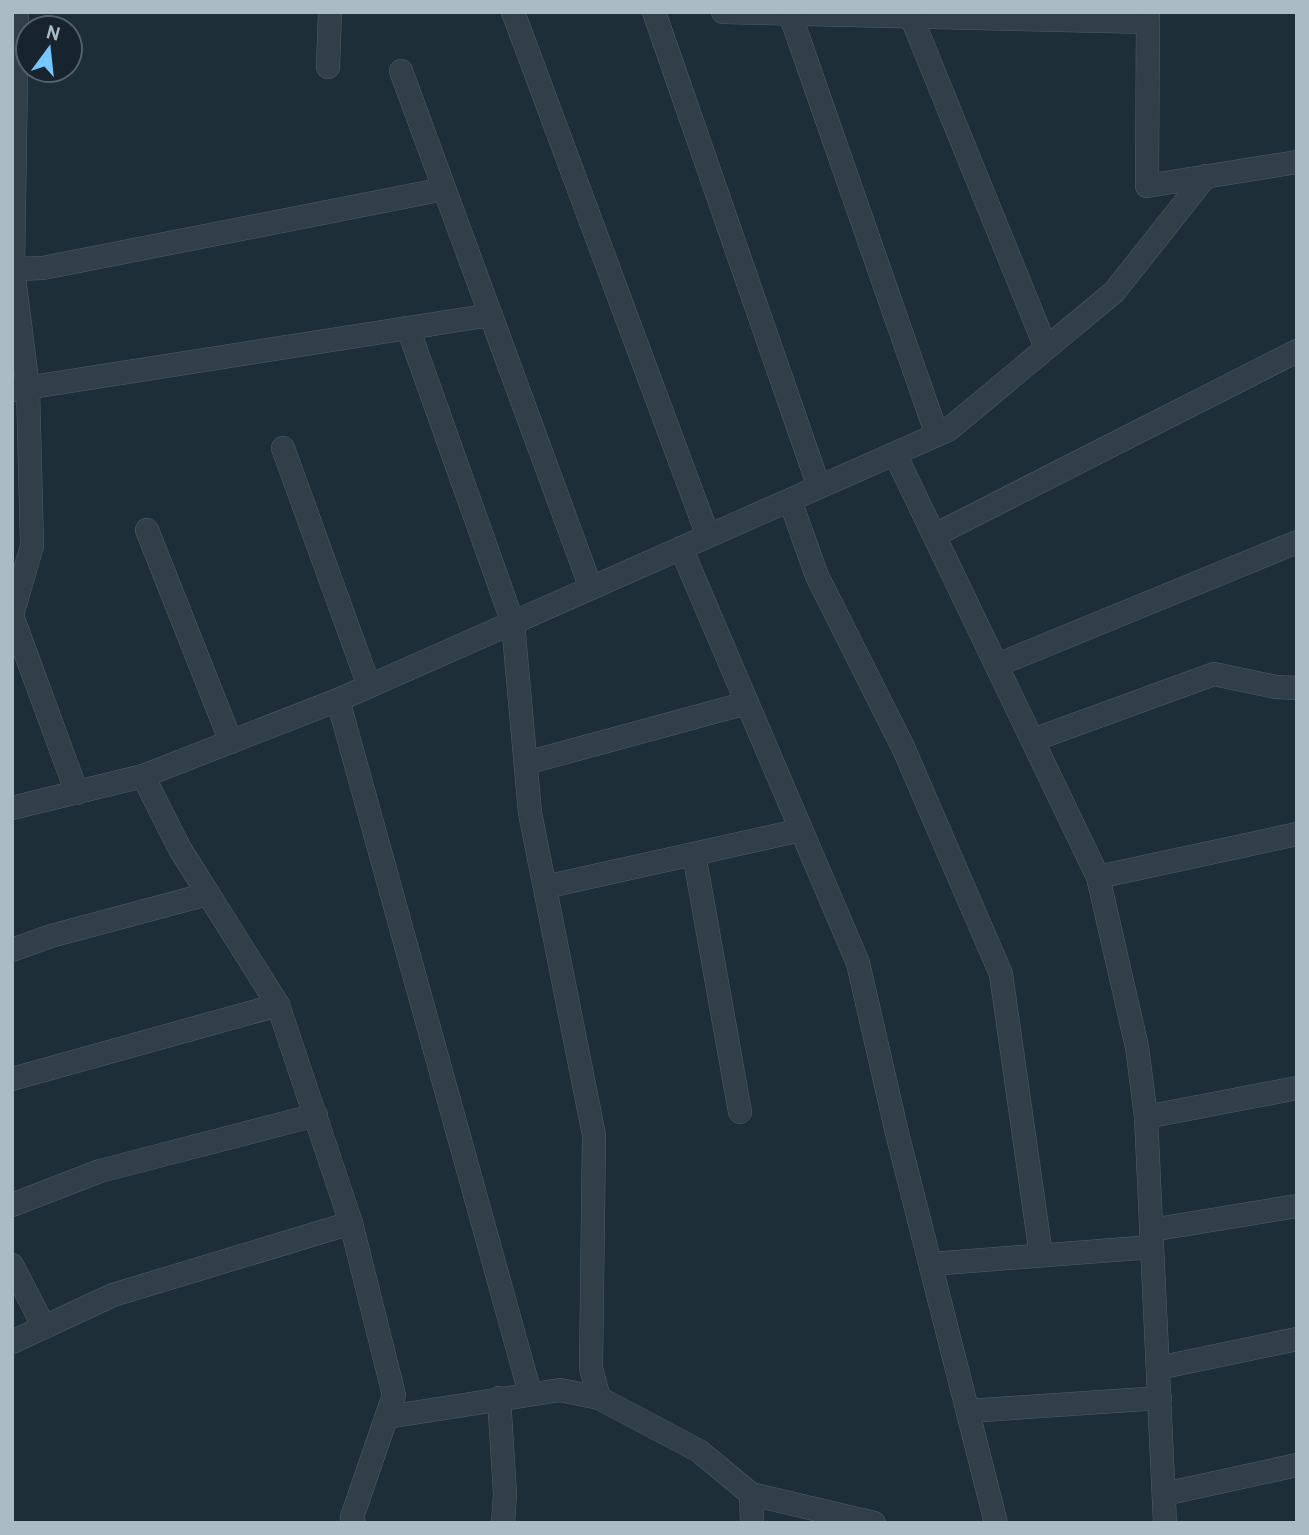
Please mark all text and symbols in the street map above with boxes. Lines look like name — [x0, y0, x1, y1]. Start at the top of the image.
north arrow — [14, 14, 84, 84]
text: N — [43, 21, 63, 48]

